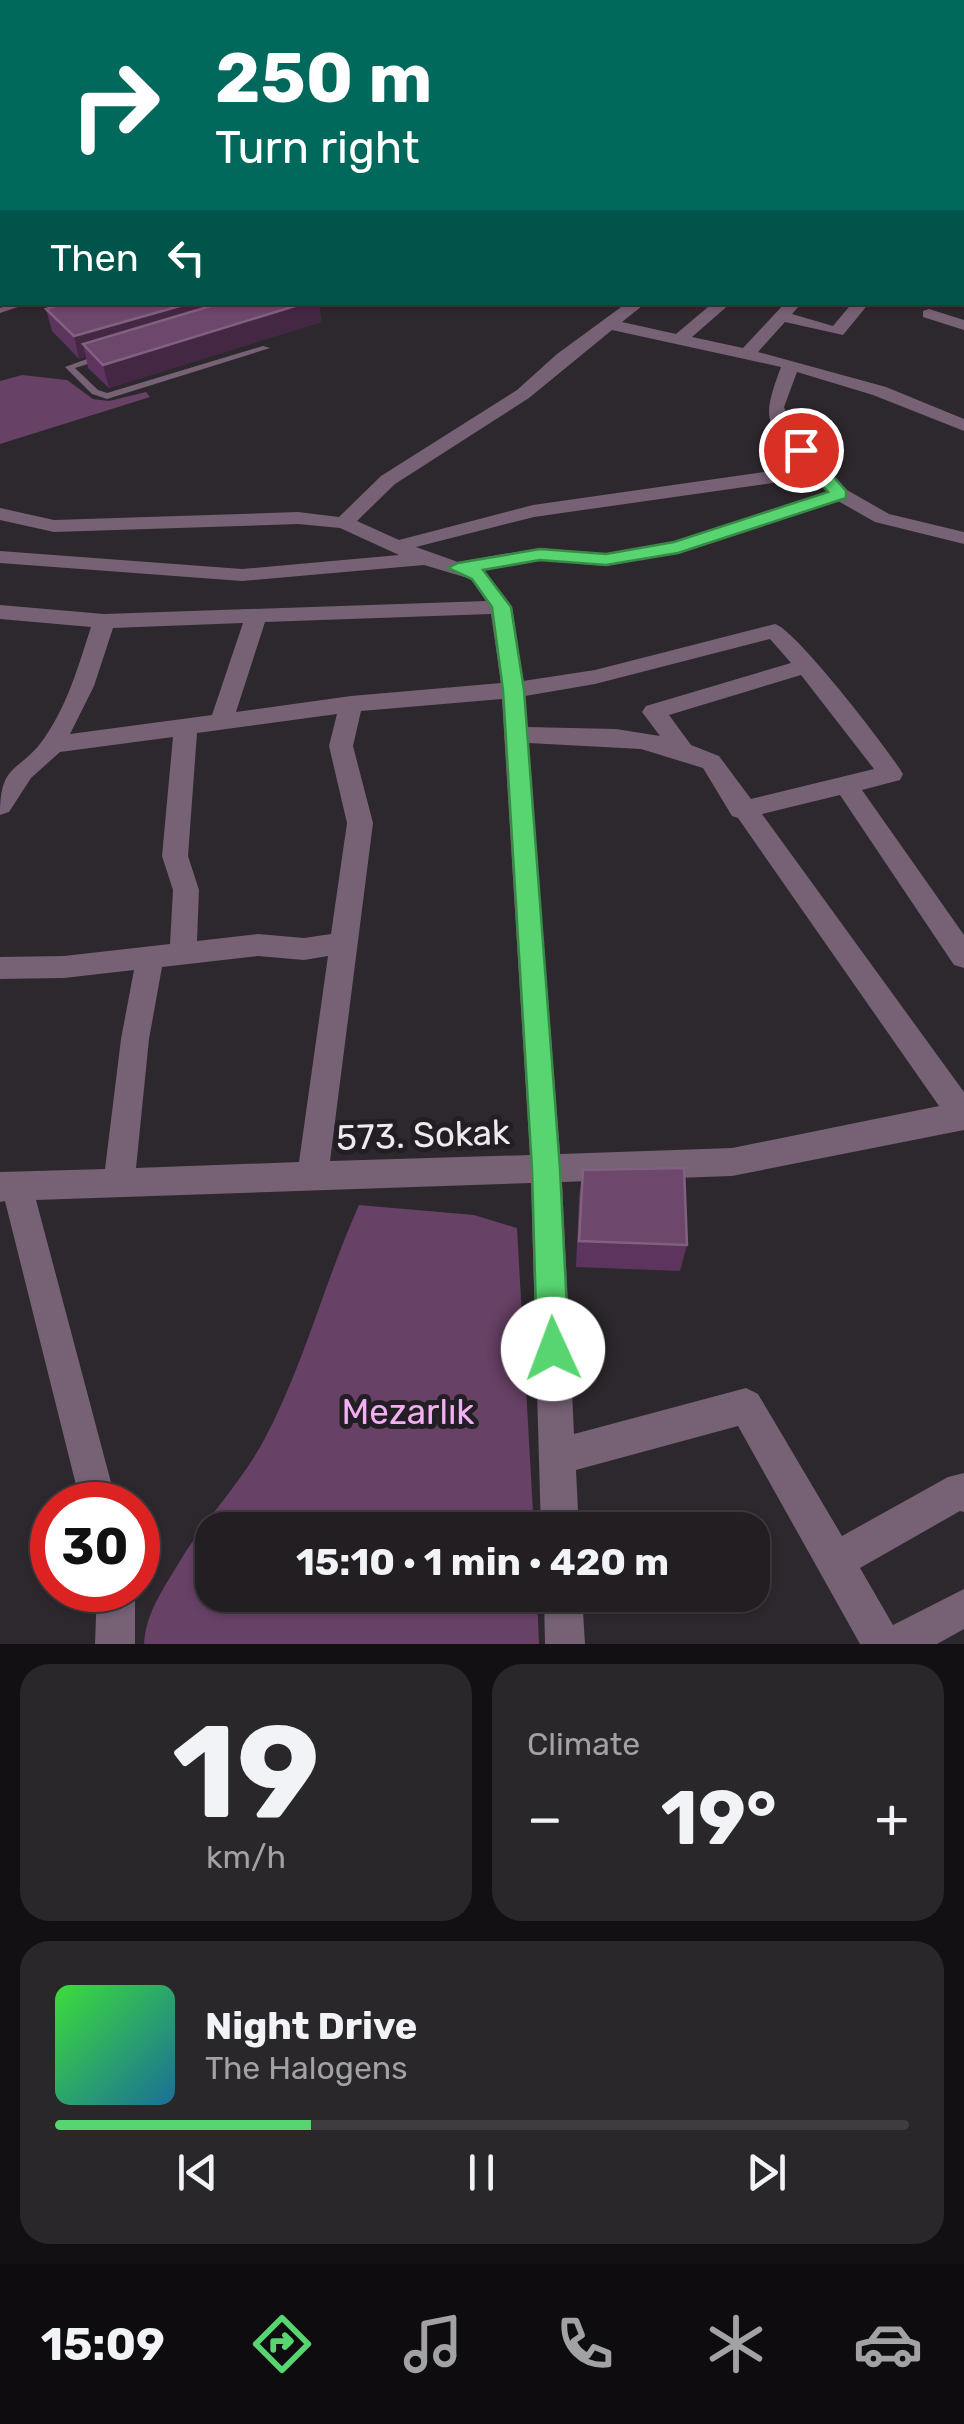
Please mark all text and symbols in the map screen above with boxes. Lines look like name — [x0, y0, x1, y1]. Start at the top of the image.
text: 250 m — [215, 37, 432, 120]
icon: right — [50, 40, 180, 170]
text: Turn right — [215, 121, 419, 174]
icon: left — [159, 230, 214, 285]
text: Then — [50, 235, 139, 281]
pin — [759, 408, 844, 493]
icon: arrive — [774, 423, 829, 478]
street label: 573. Sokak — [335, 1111, 511, 1159]
position arrow — [501, 1297, 605, 1401]
park label: Mezarlık — [342, 1391, 474, 1433]
speed limit sign: 30 — [30, 1482, 160, 1612]
text: 15:10 · 1 min · 420 m — [296, 1539, 669, 1585]
text: 19 — [172, 1695, 320, 1850]
text: Climate — [527, 1725, 640, 1763]
text: 19° — [661, 1774, 777, 1863]
text: − — [527, 1786, 563, 1851]
text: + — [875, 1786, 909, 1851]
text: km/h — [206, 1838, 286, 1876]
text: Night Drive — [205, 2003, 417, 2049]
text: The Halogens — [205, 2049, 408, 2087]
icon: previous — [170, 2145, 225, 2200]
icon: pause — [454, 2145, 509, 2200]
icon: next — [739, 2145, 794, 2200]
icon: directions — [247, 2309, 317, 2379]
icon: music — [398, 2309, 468, 2379]
icon: phone — [550, 2309, 620, 2379]
icon: climate — [701, 2309, 771, 2379]
icon: car — [853, 2309, 923, 2379]
text: 15:09 — [41, 2318, 165, 2371]

